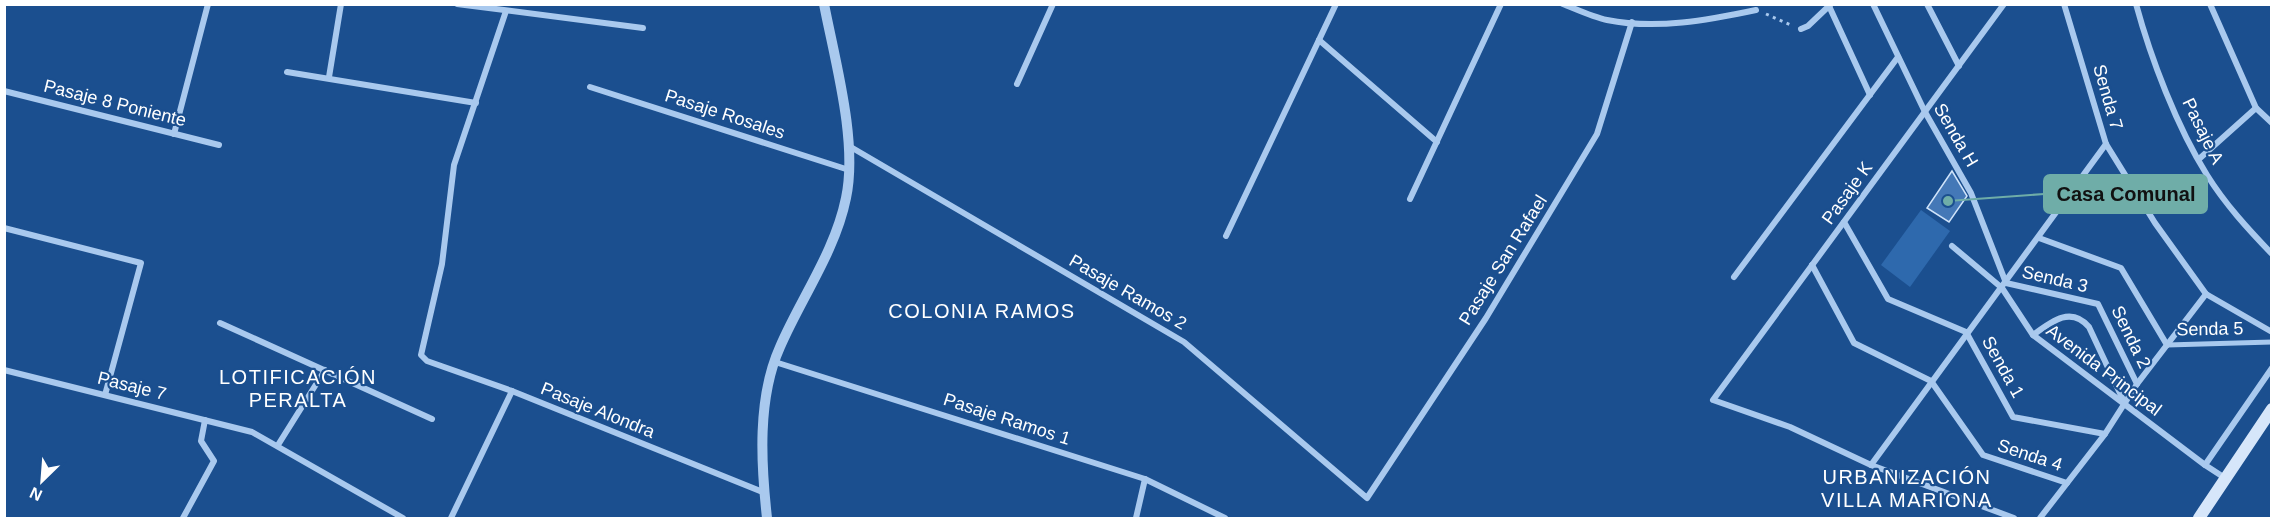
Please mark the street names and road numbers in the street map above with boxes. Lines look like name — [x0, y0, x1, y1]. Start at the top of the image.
street label: Senda 7 — [2089, 62, 2127, 132]
street label: Pasaje 8 Poniente — [42, 76, 188, 130]
street label: Pasaje Rosales — [662, 85, 788, 143]
street label: Pasaje A — [2178, 95, 2228, 167]
street label: Senda H — [1930, 100, 1982, 170]
street label: Pasaje K — [1818, 158, 1876, 228]
street label: Pasaje San Rafael — [1455, 191, 1551, 329]
street label: Pasaje Ramos 2 — [1066, 250, 1190, 334]
street label: Senda 3 — [2020, 262, 2090, 296]
street label: Senda 2 — [2107, 302, 2155, 372]
street label: Senda 5 — [2176, 318, 2244, 340]
street label: Avenida Principal — [2043, 320, 2165, 420]
street label: Senda 1 — [1978, 333, 2028, 401]
street label: Pasaje 7 — [96, 368, 168, 404]
street label: Pasaje Alondra — [538, 378, 659, 442]
street label: Pasaje Ramos 1 — [941, 389, 1073, 449]
street label: Senda 4 — [1995, 435, 2065, 475]

